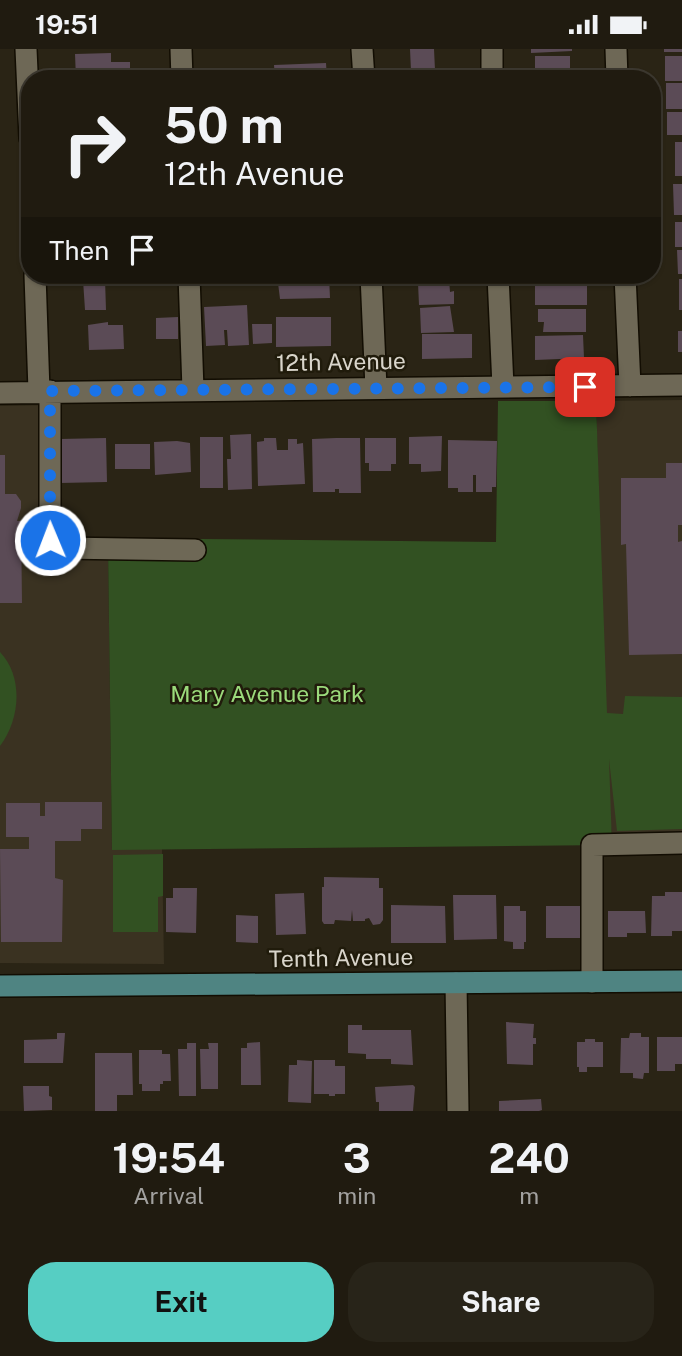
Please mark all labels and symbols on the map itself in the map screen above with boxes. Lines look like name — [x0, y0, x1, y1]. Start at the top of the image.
street label: 12th Avenue — [276, 347, 406, 376]
pin — [555, 357, 615, 417]
position arrow — [13, 503, 87, 577]
park label: Mary Avenue Park — [170, 680, 364, 707]
street label: Tenth Avenue — [268, 943, 414, 972]

